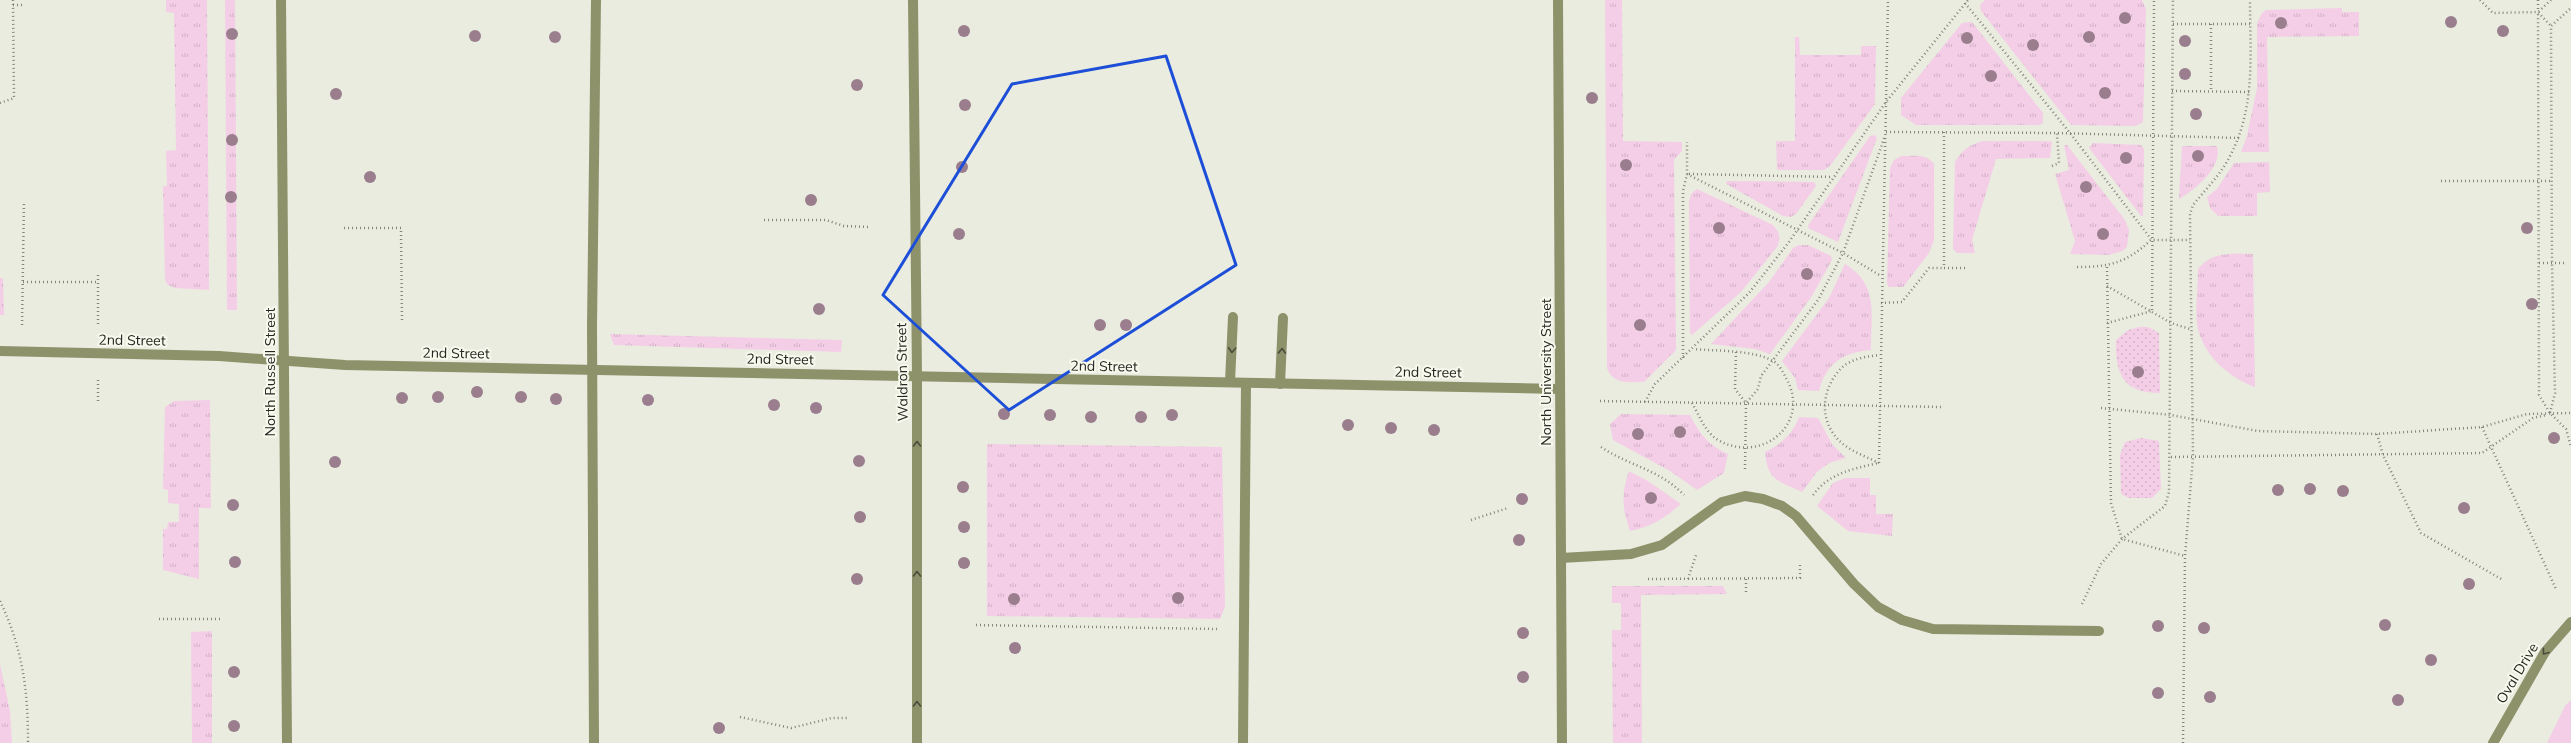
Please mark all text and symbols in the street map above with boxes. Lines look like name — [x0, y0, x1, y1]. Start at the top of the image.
street label: North University Street — [1537, 298, 1555, 446]
street label: North Russell Street — [261, 307, 279, 436]
street label: Waldron Street — [892, 323, 912, 421]
street label: 2nd Street — [98, 330, 166, 350]
street label: 2nd Street — [422, 343, 490, 363]
one-way arrow — [1227, 347, 1236, 353]
one-way arrow — [1277, 348, 1286, 354]
street label: 2nd Street — [746, 349, 814, 369]
street label: 2nd Street — [1070, 356, 1138, 376]
street label: 2nd Street — [1394, 362, 1462, 382]
one-way arrow — [913, 441, 921, 447]
one-way arrow — [913, 571, 921, 577]
street label: Oval Drive — [2492, 640, 2542, 706]
one-way arrow — [2543, 647, 2550, 654]
one-way arrow — [913, 701, 921, 707]

